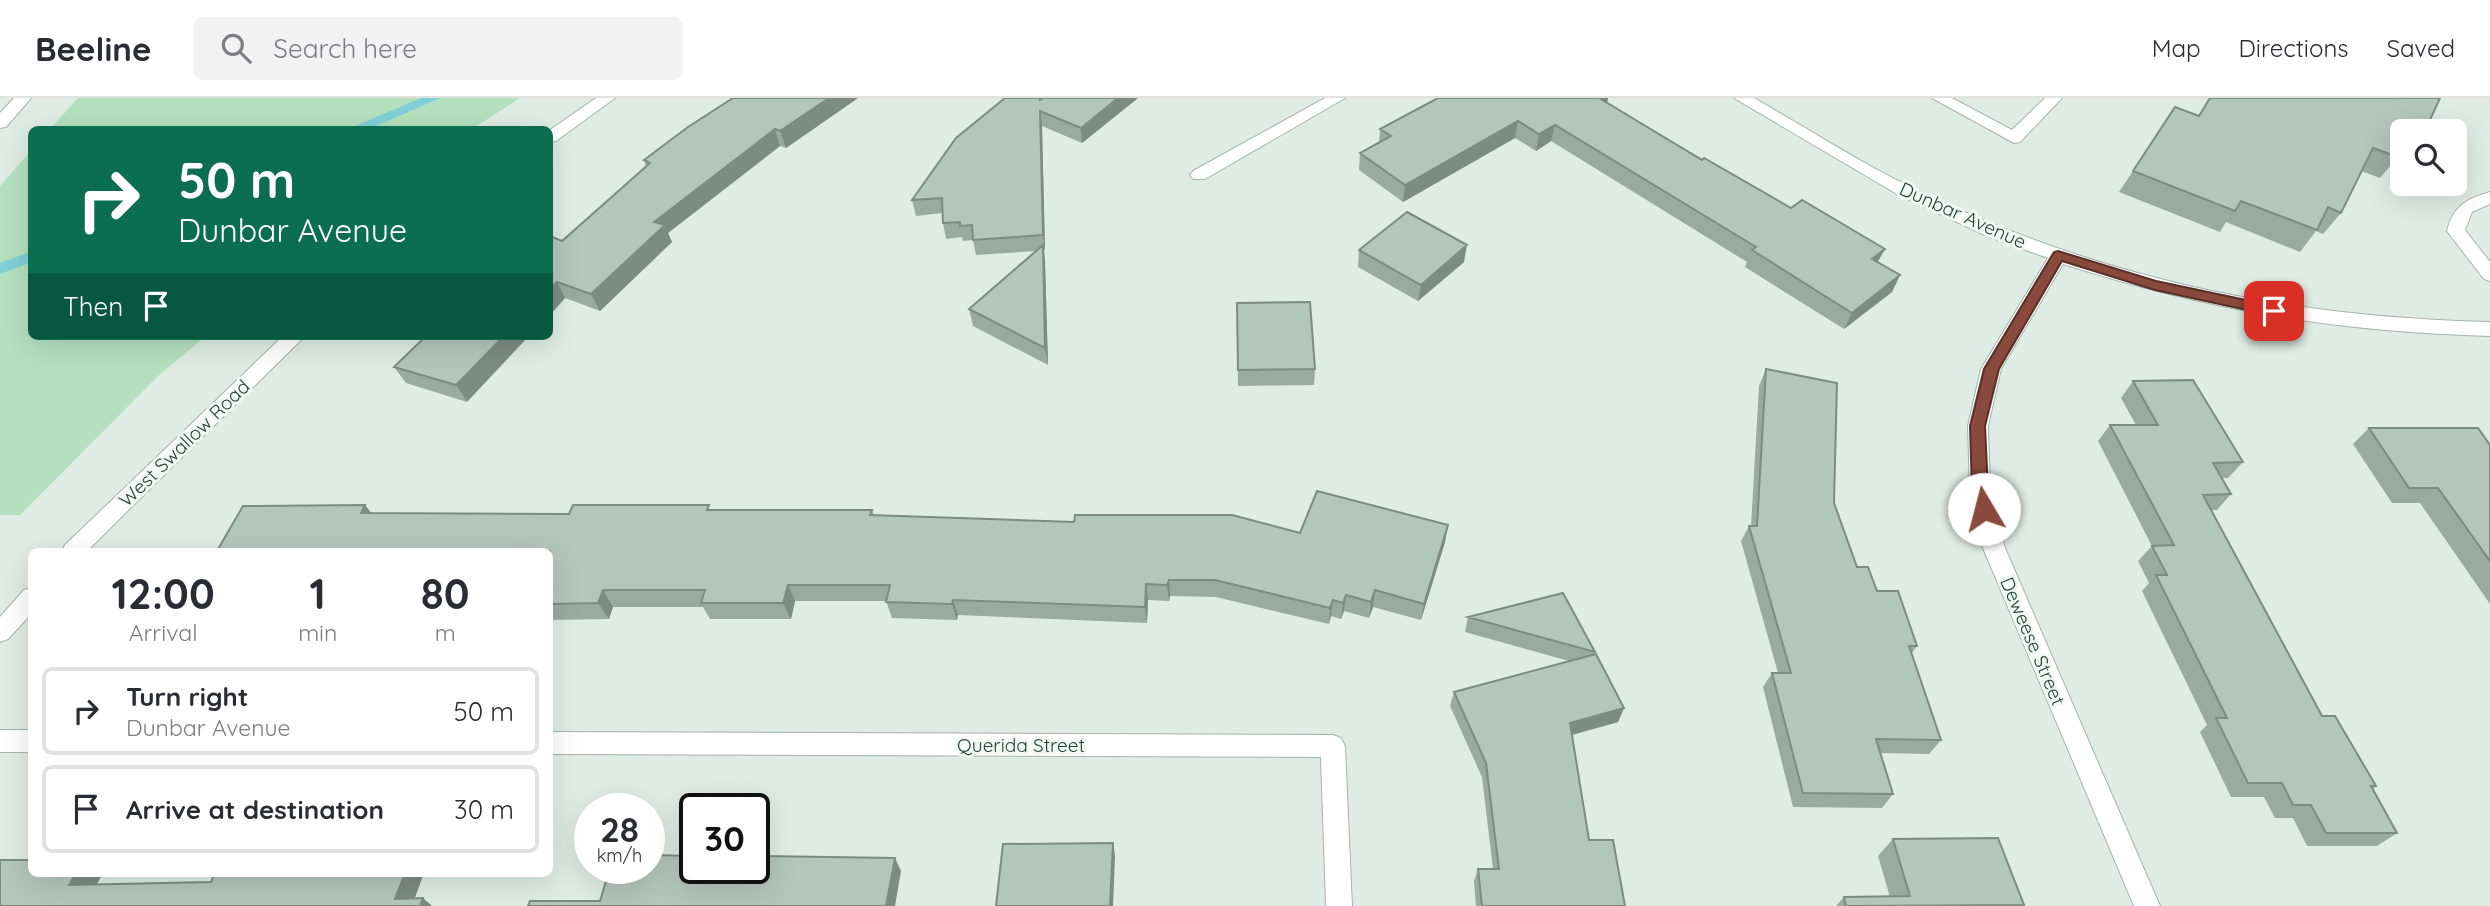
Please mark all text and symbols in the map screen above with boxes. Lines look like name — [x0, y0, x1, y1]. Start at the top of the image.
search box — [193, 17, 683, 80]
text: Beeline — [35, 28, 151, 69]
icon: search — [217, 29, 255, 67]
text: Search here — [273, 32, 417, 65]
text: Map — [2152, 33, 2201, 63]
text: Directions — [2239, 33, 2349, 63]
text: Saved — [2387, 33, 2455, 63]
map controls — [2390, 119, 2467, 196]
button: search — [2390, 119, 2467, 196]
text: 50 m — [178, 149, 295, 210]
icon: right — [63, 154, 154, 245]
street label: Dunbar Avenue — [1896, 176, 2030, 254]
text: Dunbar Avenue — [178, 210, 407, 250]
pin — [2244, 281, 2304, 341]
icon: arrive — [137, 287, 175, 325]
text: Then — [63, 290, 123, 323]
icon: arrive — [2255, 292, 2293, 330]
street label: West Swallow Road — [114, 374, 254, 512]
position arrow — [1947, 472, 2021, 546]
text: 12:00 — [111, 567, 215, 620]
text: 1 — [310, 567, 326, 620]
text: 80 — [421, 567, 470, 620]
street label: Deweese Street — [1995, 573, 2071, 709]
text: Arrival — [129, 618, 198, 647]
text: min — [298, 618, 337, 647]
text: m — [435, 618, 456, 647]
text: Turn right — [126, 680, 248, 713]
icon: right — [67, 692, 105, 730]
text: 50 m — [454, 695, 514, 728]
text: Dunbar Avenue — [126, 713, 291, 742]
street label: Querida Street — [957, 733, 1085, 757]
icon: arrive — [67, 790, 105, 828]
text: Arrive at destination — [126, 793, 384, 826]
text: 30 m — [454, 793, 514, 826]
speed limit sign: 30 — [679, 793, 770, 884]
text: 28 — [600, 807, 639, 851]
text: km/h — [597, 844, 642, 867]

